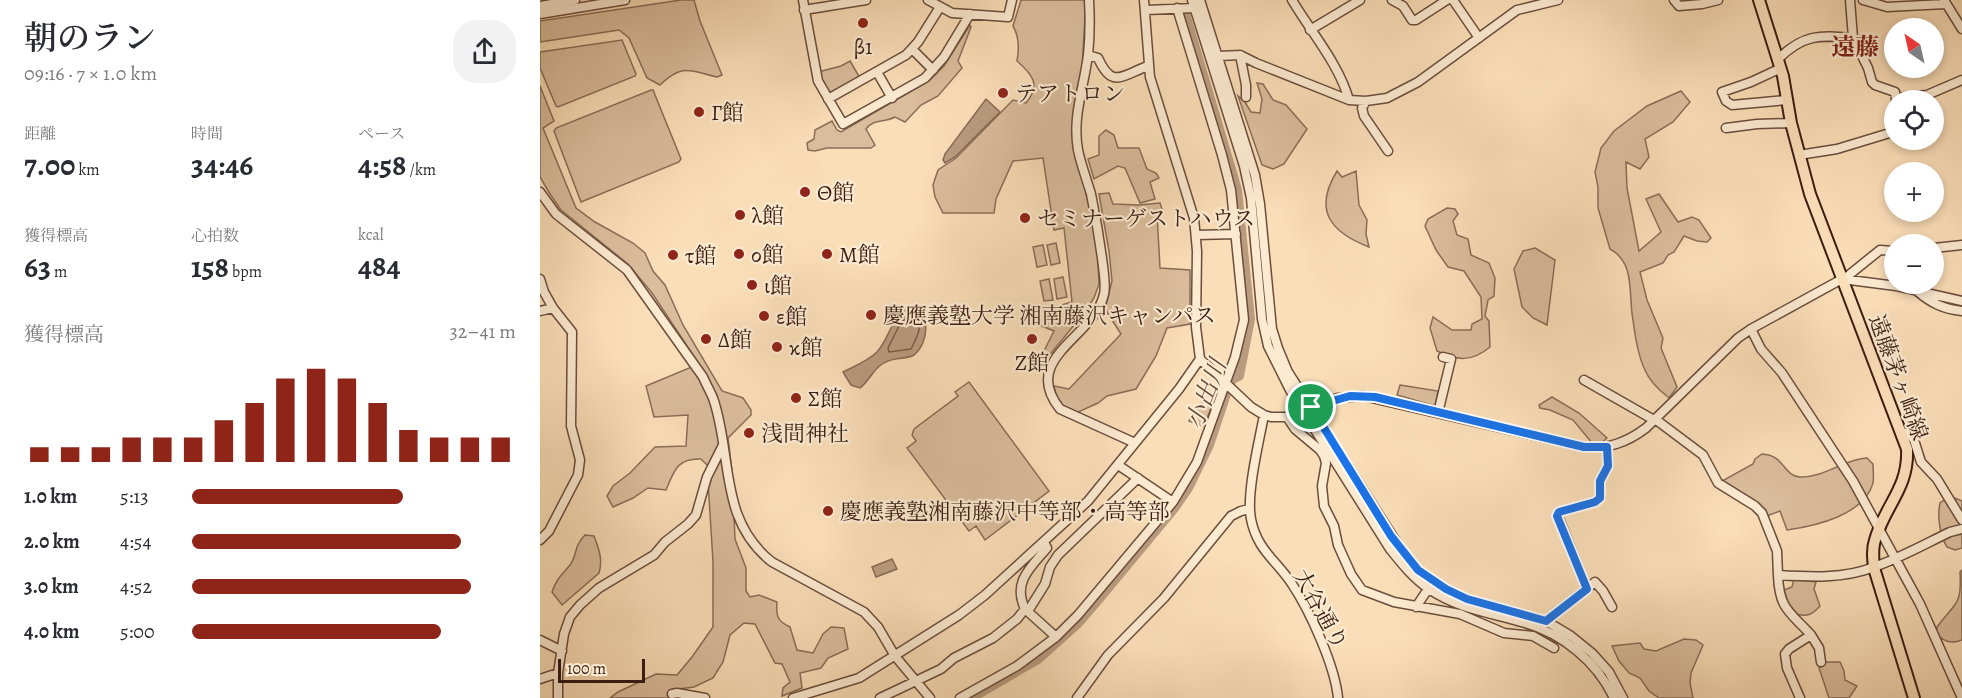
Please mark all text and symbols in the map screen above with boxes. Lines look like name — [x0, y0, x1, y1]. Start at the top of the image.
text: 朝のラン — [24, 15, 156, 60]
marker: β1 — [856, 16, 870, 30]
north arrow — [1884, 18, 1944, 78]
map controls — [1884, 18, 1944, 294]
button: share — [453, 20, 516, 83]
district label: 遠藤 — [1831, 31, 1879, 63]
place label: β1 — [854, 32, 872, 62]
text: 09:16 · 7 × 1.0 km — [24, 60, 157, 87]
place label: テアトロン — [1015, 79, 1125, 109]
marker: テアトロン — [996, 86, 1010, 100]
button: locate — [1884, 90, 1944, 150]
place label: Γ館 — [711, 98, 744, 128]
marker: Γ館 — [692, 105, 706, 119]
text: 距離 — [24, 123, 56, 145]
text: 時間 — [191, 123, 223, 145]
text: ペース — [358, 123, 405, 145]
text: 7.00 — [24, 145, 75, 185]
text: 34:46 — [191, 145, 253, 185]
text: 4:58 — [358, 145, 406, 185]
text: km — [75, 159, 100, 181]
text: /km — [406, 159, 436, 181]
button: + — [1884, 162, 1944, 222]
place label: Θ館 — [817, 178, 854, 208]
marker: Θ館 — [798, 185, 812, 199]
place label: λ館 — [751, 201, 784, 231]
place label: セミナーゲストハウス — [1037, 204, 1255, 234]
marker: λ館 — [733, 208, 747, 222]
marker: セミナーゲストハウス — [1018, 211, 1032, 225]
text: kcal — [358, 224, 384, 246]
text: 獲得標高 — [24, 225, 88, 247]
text: 心拍数 — [191, 225, 239, 247]
button: − — [1884, 234, 1944, 294]
place label: ο館 — [751, 240, 784, 270]
place label: Μ館 — [839, 240, 880, 270]
place label: τ館 — [685, 241, 716, 271]
text: 484 — [358, 246, 401, 286]
text: 63 — [24, 247, 51, 287]
text: 158 — [191, 247, 229, 287]
marker: ο館 — [732, 247, 746, 261]
marker: Μ館 — [820, 247, 834, 261]
marker: τ館 — [666, 248, 680, 262]
text: m — [51, 261, 67, 283]
text: bpm — [229, 261, 262, 283]
place label: ι館 — [764, 271, 792, 301]
marker: ι館 — [745, 278, 759, 292]
place label: 慶應義塾大学 湘南藤沢キャンパス — [883, 301, 1216, 331]
place label: ε館 — [776, 302, 807, 332]
marker: 慶應義塾大学 湘南藤沢キャンパス — [864, 308, 878, 322]
marker: ε館 — [757, 309, 771, 323]
street label: 遠藤茅ヶ崎線 — [1861, 310, 1935, 444]
text: 32–41 m — [450, 318, 516, 345]
text: 獲得標高 — [24, 321, 104, 348]
place label: Δ館 — [718, 325, 752, 355]
marker: Δ館 — [699, 332, 713, 346]
marker: Ζ館 — [1025, 332, 1039, 346]
place label: κ館 — [789, 333, 822, 363]
marker: κ館 — [770, 340, 784, 354]
place label: Ζ館 — [1015, 348, 1049, 378]
water label: 小出川 — [1178, 352, 1235, 433]
pin — [1285, 381, 1336, 432]
place label: Σ館 — [808, 384, 842, 414]
icon: arrive — [1294, 390, 1327, 423]
marker: Σ館 — [789, 391, 803, 405]
place label: 浅間神社 — [761, 419, 849, 449]
marker: 浅間神社 — [742, 426, 756, 440]
text: 1.0 km — [24, 483, 77, 510]
text: 5:13 — [120, 483, 149, 510]
place label: 慶應義塾湘南藤沢中等部・高等部 — [840, 497, 1170, 527]
marker: 慶應義塾湘南藤沢中等部・高等部 — [821, 504, 835, 518]
text: 2.0 km — [24, 528, 80, 555]
text: 4:54 — [120, 528, 151, 555]
street label: 大谷通り — [1286, 564, 1355, 655]
text: 3.0 km — [24, 573, 79, 600]
text: 4:52 — [120, 573, 152, 600]
text: 4.0 km — [24, 618, 80, 645]
text: 5:00 — [120, 618, 155, 645]
scale bar — [558, 656, 645, 684]
text: 100 m — [567, 658, 606, 680]

